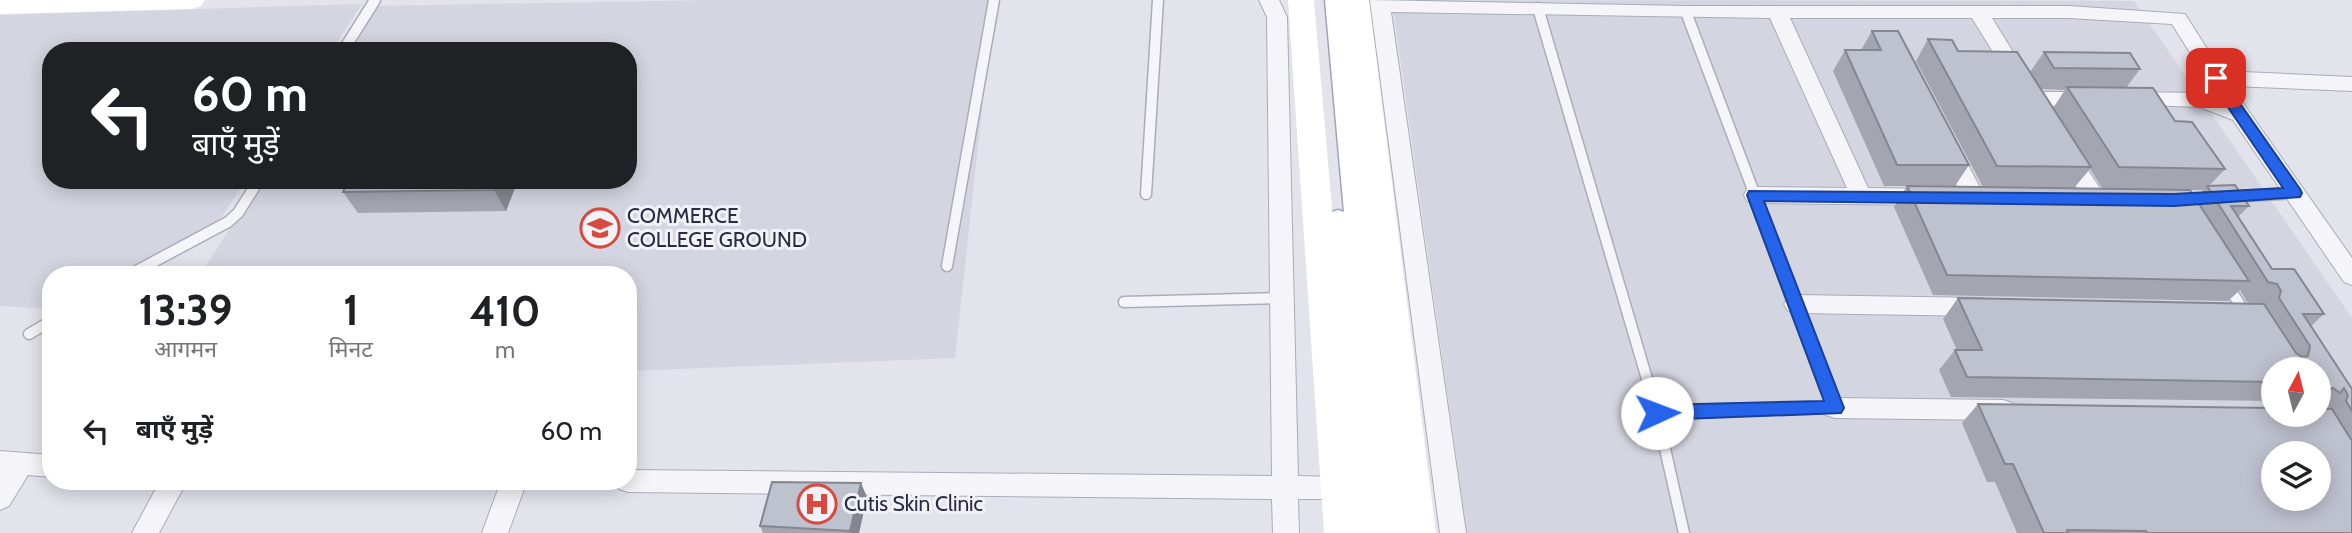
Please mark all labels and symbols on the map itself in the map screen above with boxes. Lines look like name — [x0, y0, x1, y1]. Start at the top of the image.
pin — [2186, 48, 2246, 108]
place label: COMMERCE COLLEGE GROUND — [627, 203, 807, 252]
school or university icon: COMMERCE COLLEGE GROUND — [579, 207, 621, 249]
north arrow — [2261, 357, 2331, 427]
position arrow — [1620, 376, 1694, 450]
hospital icon: Cutis Skin Clinic — [796, 483, 838, 525]
place label: Cutis Skin Clinic — [844, 491, 983, 516]

